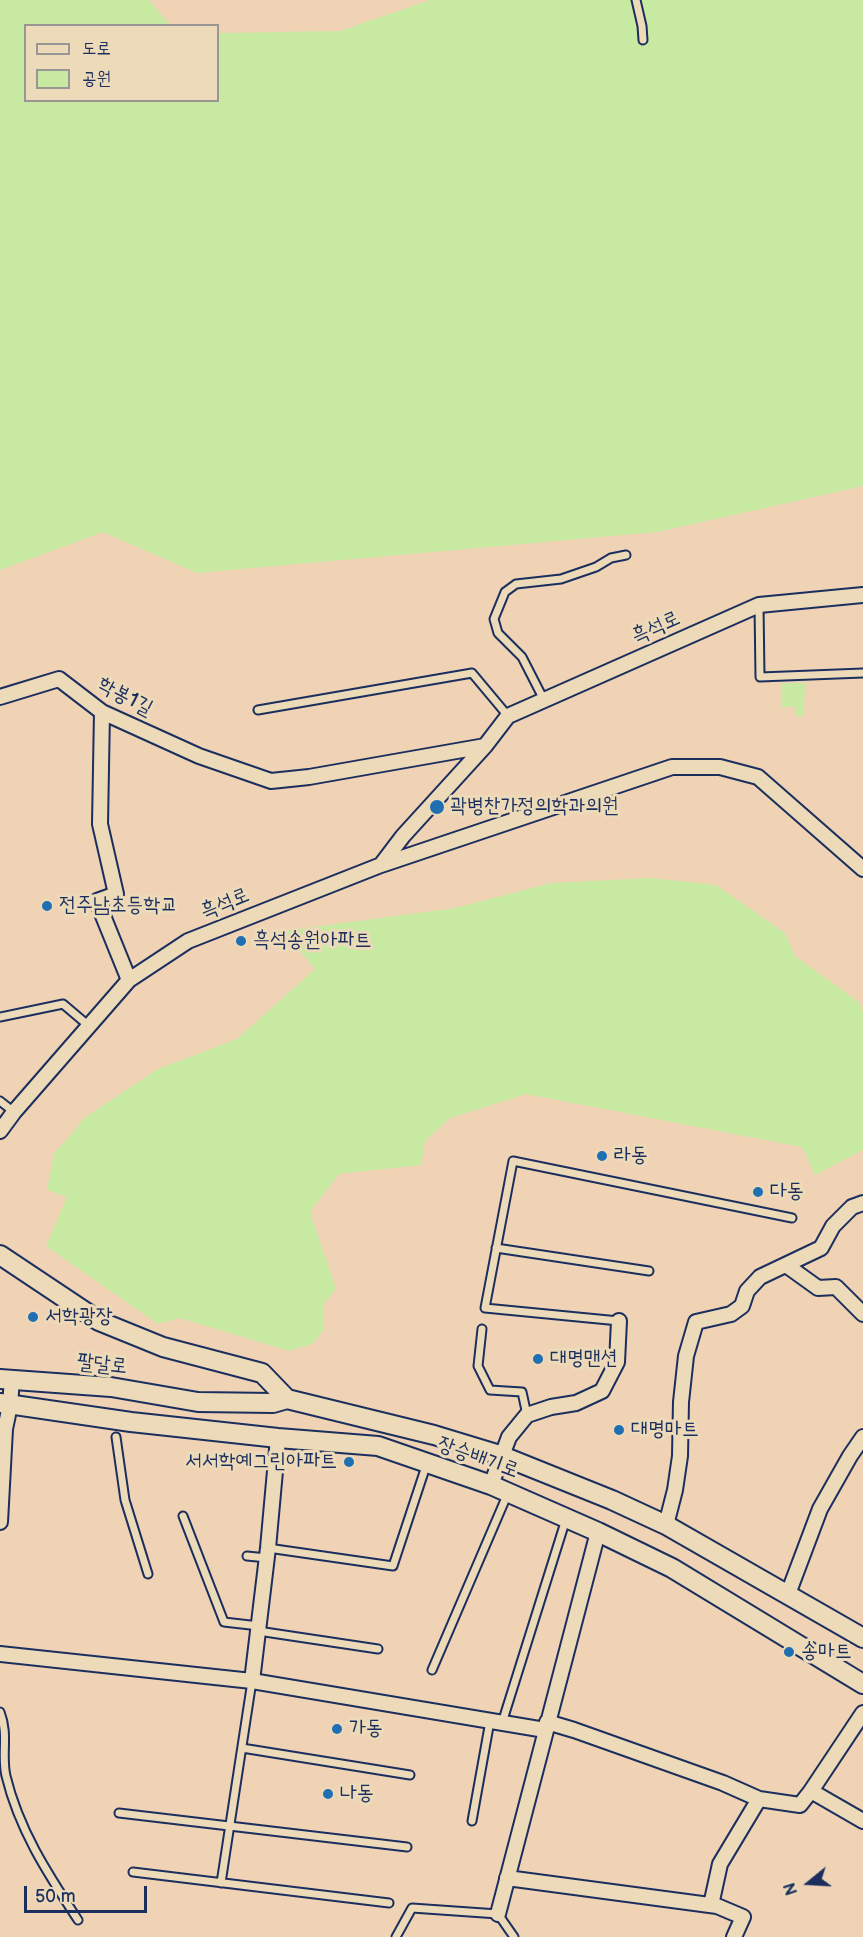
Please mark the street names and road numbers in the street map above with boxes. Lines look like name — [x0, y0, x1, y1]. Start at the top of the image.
street label: 흑석로 — [628, 606, 684, 650]
street label: 학봉1길 — [93, 672, 157, 722]
street label: 흑석로 — [197, 883, 253, 925]
street label: 팔달로 — [75, 1350, 129, 1380]
street label: 장승배기로 — [434, 1432, 522, 1484]

